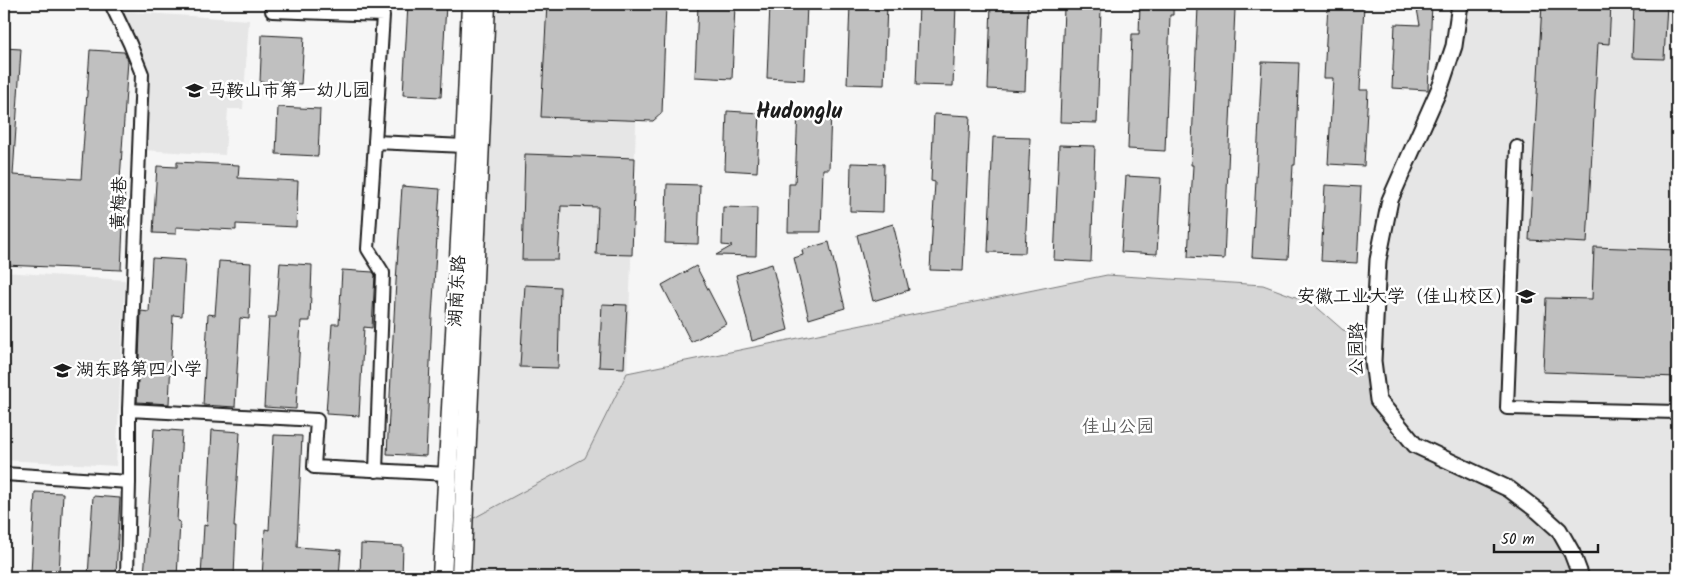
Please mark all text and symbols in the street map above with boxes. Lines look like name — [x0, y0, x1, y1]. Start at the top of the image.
place label: 马鞍山市第一幼儿园 — [208, 77, 370, 106]
school or university icon: 马鞍山市第一幼儿园 — [184, 81, 204, 101]
district label: Hudonglu — [756, 95, 842, 130]
street label: 黄梅巷 — [105, 176, 135, 230]
street label: 湖南东路 — [442, 254, 474, 328]
place label: 安徽工业大学（佳山校区） — [1297, 283, 1513, 312]
school or university icon: 安徽工业大学（佳山校区） — [1517, 287, 1537, 307]
street label: 公园路 — [1343, 322, 1372, 376]
place label: 湖东路第四小学 — [76, 356, 202, 385]
school or university icon: 湖东路第四小学 — [52, 360, 72, 380]
park label: 佳山公园 — [1082, 413, 1154, 442]
scale bar — [1494, 521, 1597, 553]
text: 50 m — [1501, 528, 1535, 552]

